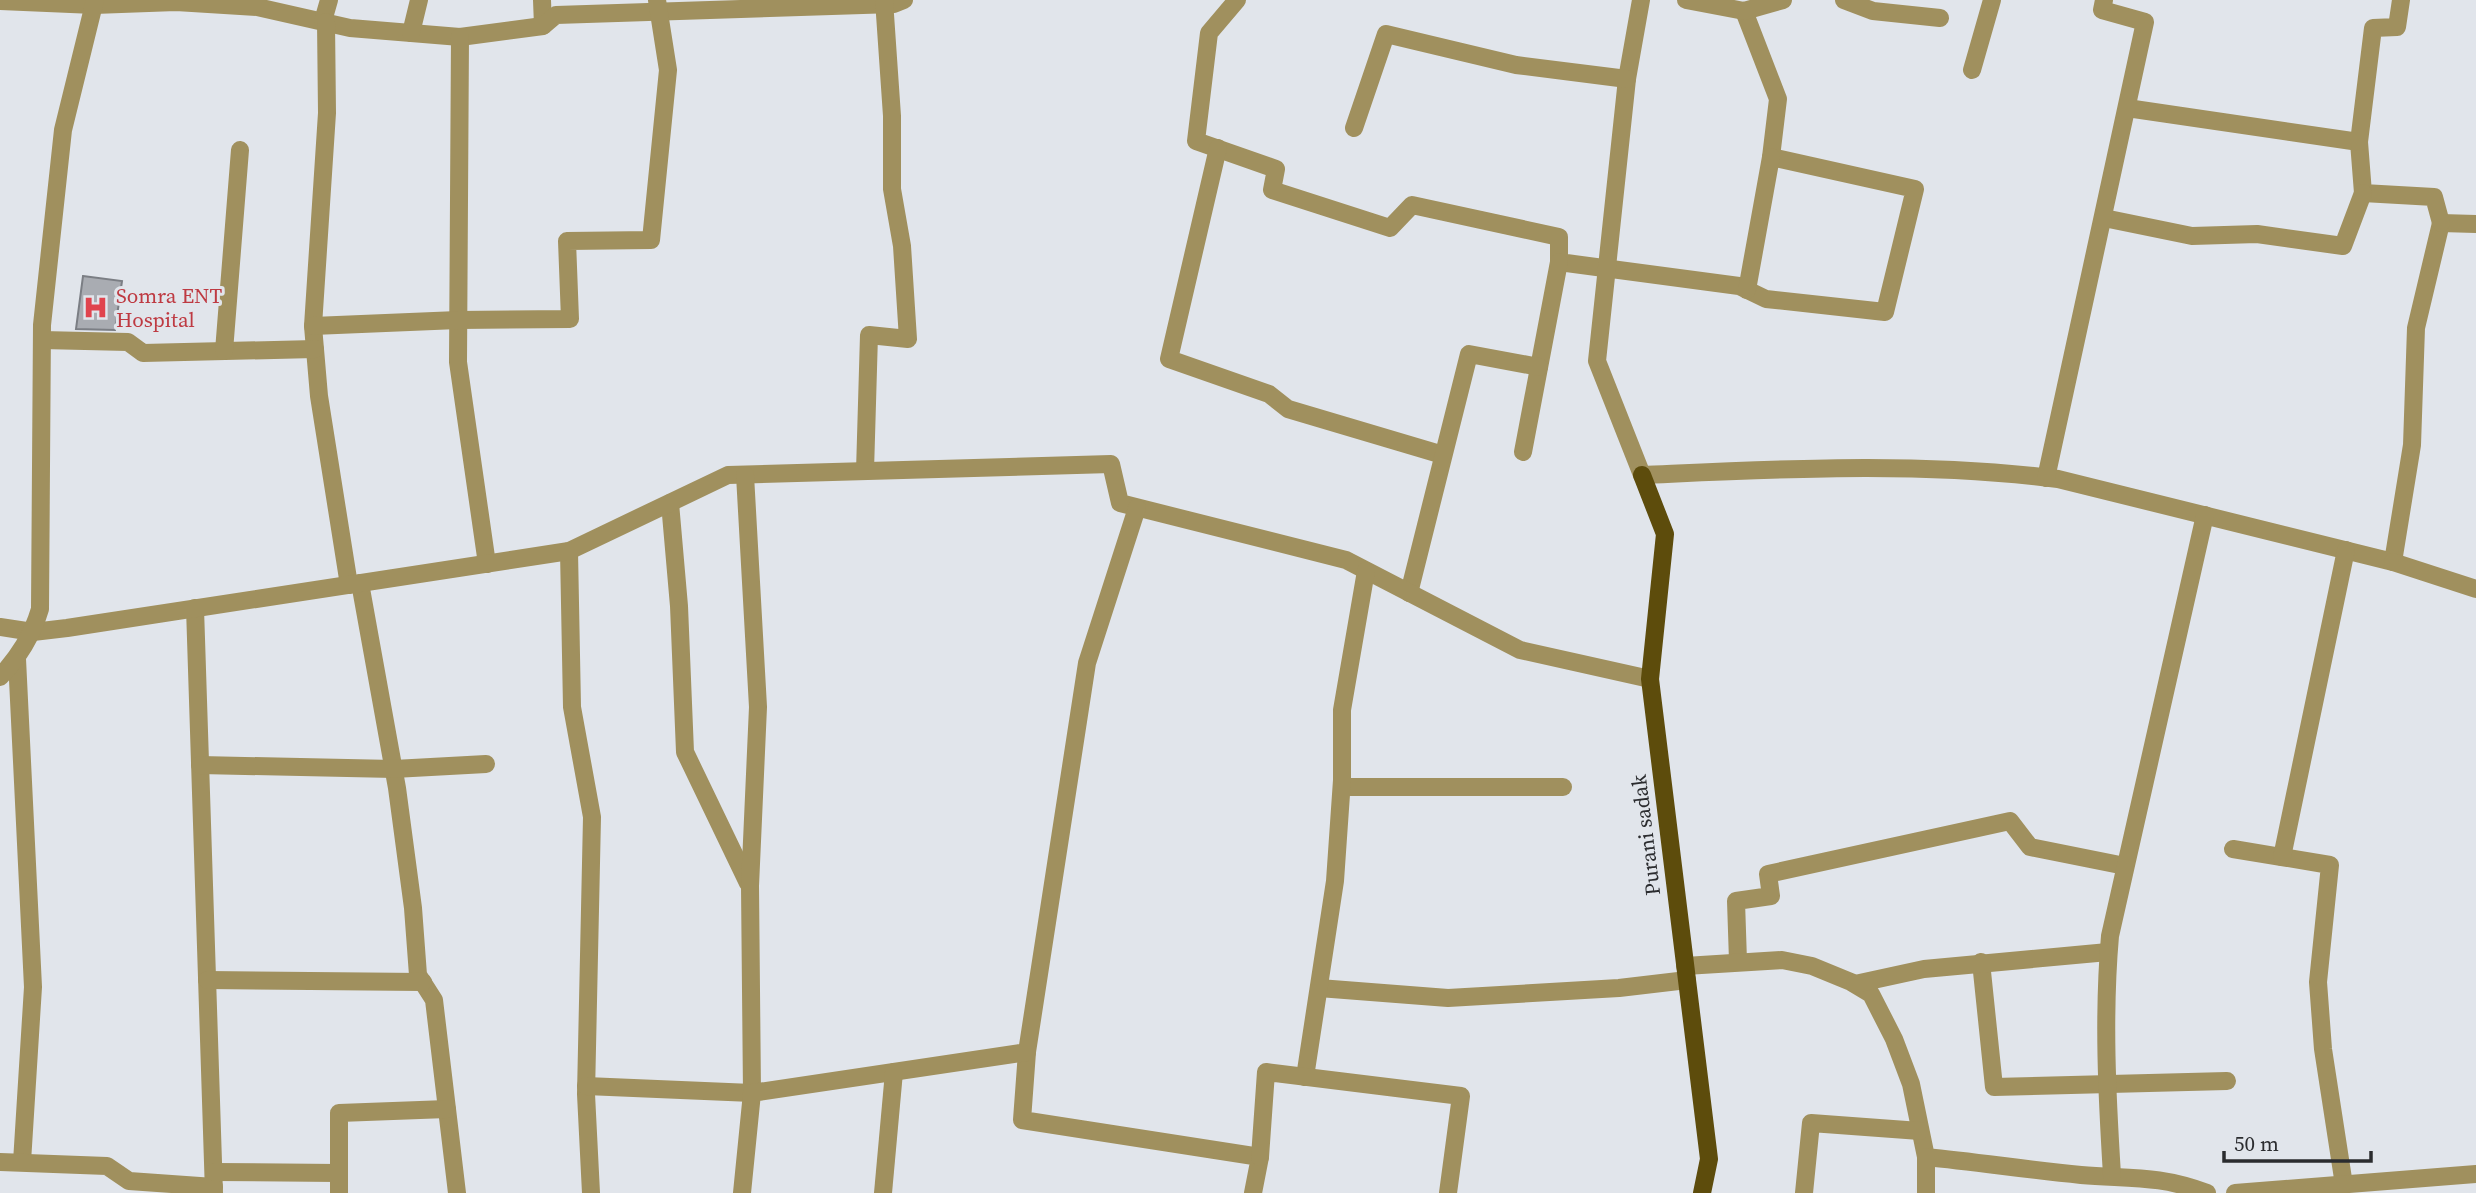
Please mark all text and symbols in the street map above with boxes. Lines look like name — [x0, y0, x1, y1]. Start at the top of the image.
place label: Somra ENT Hospital — [116, 281, 223, 334]
hospital icon: Somra ENT Hospital — [82, 294, 110, 322]
street label: Purani sadak — [1624, 773, 1667, 897]
scale bar — [2224, 1120, 2371, 1164]
text: 50 m — [2234, 1129, 2279, 1158]

